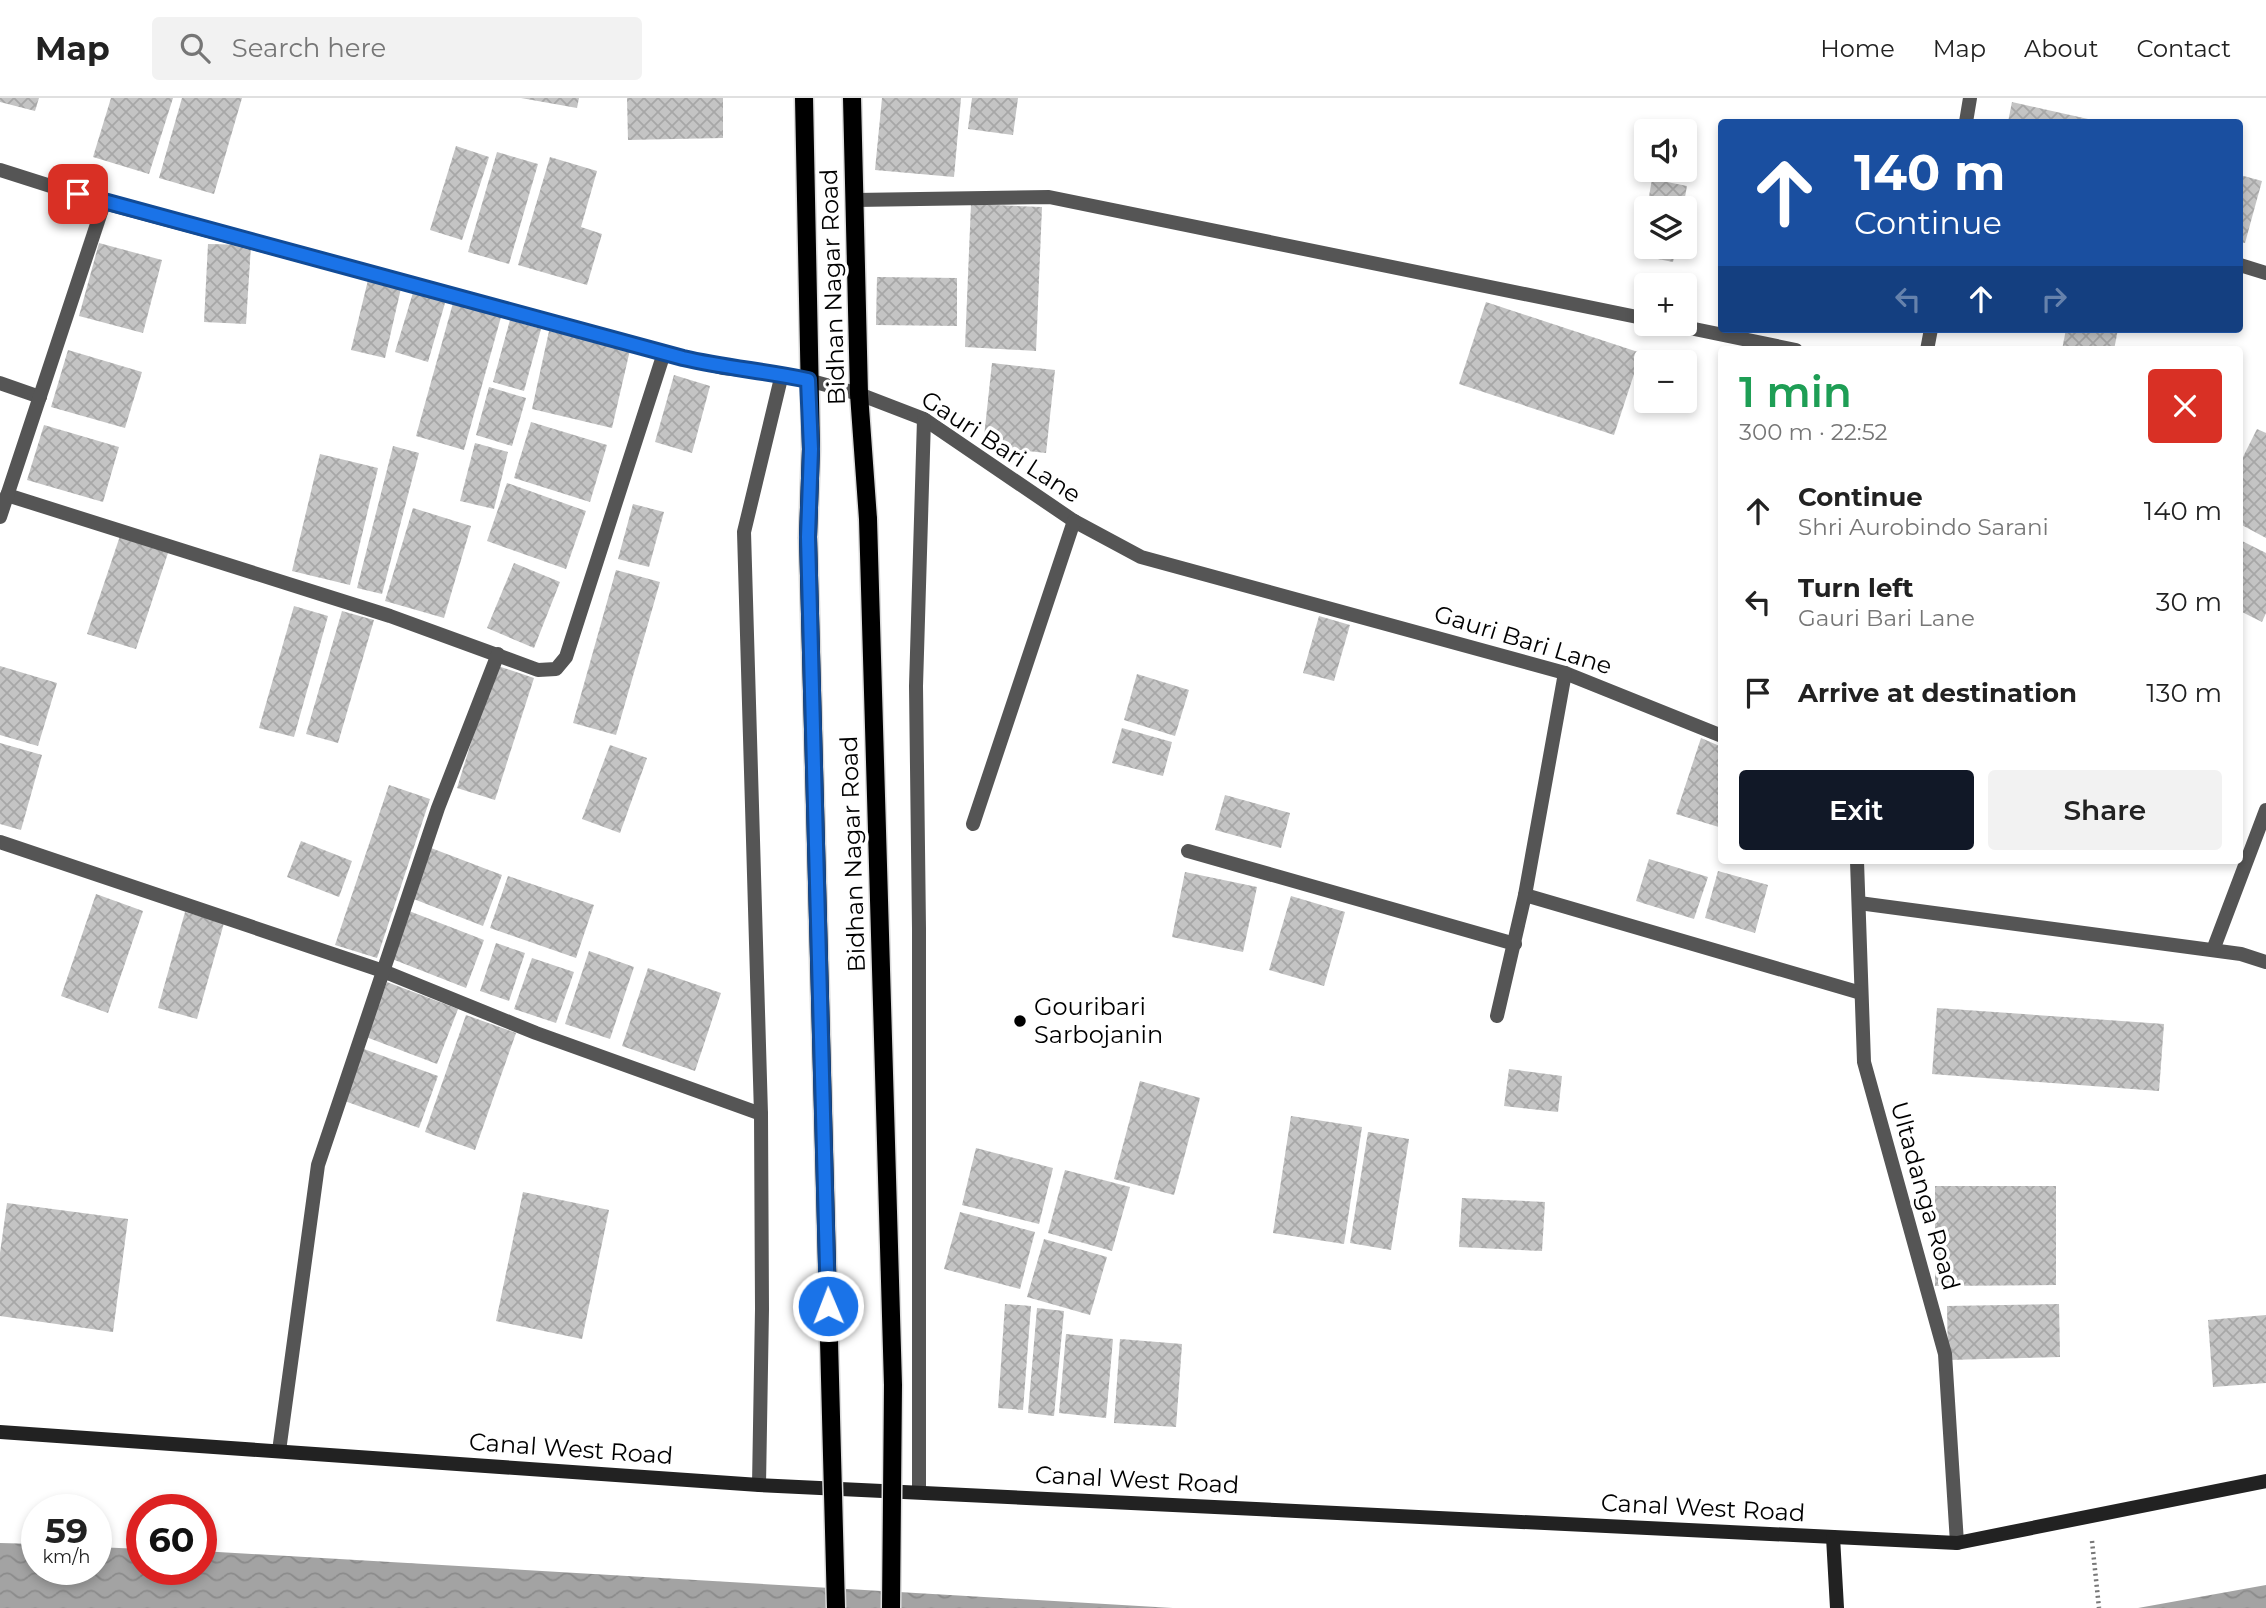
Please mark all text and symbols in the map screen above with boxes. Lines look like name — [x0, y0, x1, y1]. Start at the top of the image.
search box — [152, 17, 642, 80]
text: Map — [35, 28, 110, 68]
icon: search — [176, 29, 214, 67]
text: Search here — [232, 32, 386, 64]
text: Home — [1820, 34, 1895, 63]
text: Map — [1933, 34, 1986, 63]
text: About — [2024, 34, 2098, 63]
text: Contact — [2136, 34, 2231, 63]
map controls — [1634, 119, 1697, 413]
button: sound — [1634, 119, 1697, 182]
text: 140 m — [1854, 143, 2006, 202]
icon: ahead — [1739, 147, 1830, 238]
pin — [48, 164, 108, 224]
street label: Bidhan Nagar Road — [814, 168, 851, 406]
icon: arrive — [59, 175, 97, 213]
button: layers — [1634, 196, 1697, 259]
text: Continue — [1854, 203, 2002, 242]
button: + — [1634, 273, 1697, 336]
icon: left — [1889, 280, 1927, 318]
icon: ahead — [1962, 280, 2000, 318]
icon: right — [2035, 280, 2073, 318]
button: − — [1634, 350, 1697, 413]
text: 1 min — [1739, 366, 1852, 418]
button: close — [2148, 369, 2222, 443]
street label: Gauri Bari Lane — [916, 384, 1087, 509]
text: 300 m · 22:52 — [1739, 418, 1888, 446]
text: Continue — [1798, 481, 1923, 513]
icon: ahead — [1739, 492, 1777, 530]
text: 140 m — [2144, 495, 2222, 527]
text: Shri Aurobindo Sarani — [1798, 513, 2049, 541]
text: Turn left — [1798, 572, 1914, 604]
icon: left — [1739, 583, 1777, 621]
text: 30 m — [2156, 586, 2222, 618]
street label: Gauri Bari Lane — [1431, 599, 1616, 680]
text: Gauri Bari Lane — [1798, 604, 1975, 632]
icon: arrive — [1739, 674, 1777, 712]
text: Arrive at destination — [1798, 677, 2077, 709]
text: 130 m — [2146, 677, 2222, 709]
street label: Bidhan Nagar Road — [834, 735, 871, 973]
button: Exit — [1739, 770, 1974, 850]
button: Share — [1988, 770, 2222, 850]
place label: Gouribari Sarbojanin — [1034, 992, 1163, 1049]
marker: Gouribari Sarbojanin — [1012, 1013, 1028, 1029]
street label: Ultadanga Road — [1885, 1098, 1966, 1294]
position arrow — [791, 1269, 865, 1343]
street label: Canal West Road — [468, 1427, 674, 1470]
street label: Canal West Road — [1034, 1460, 1240, 1499]
street label: Canal West Road — [1600, 1488, 1806, 1527]
speed limit sign: 60 — [126, 1494, 217, 1585]
text: 59 — [45, 1509, 88, 1552]
text: km/h — [42, 1546, 91, 1568]

